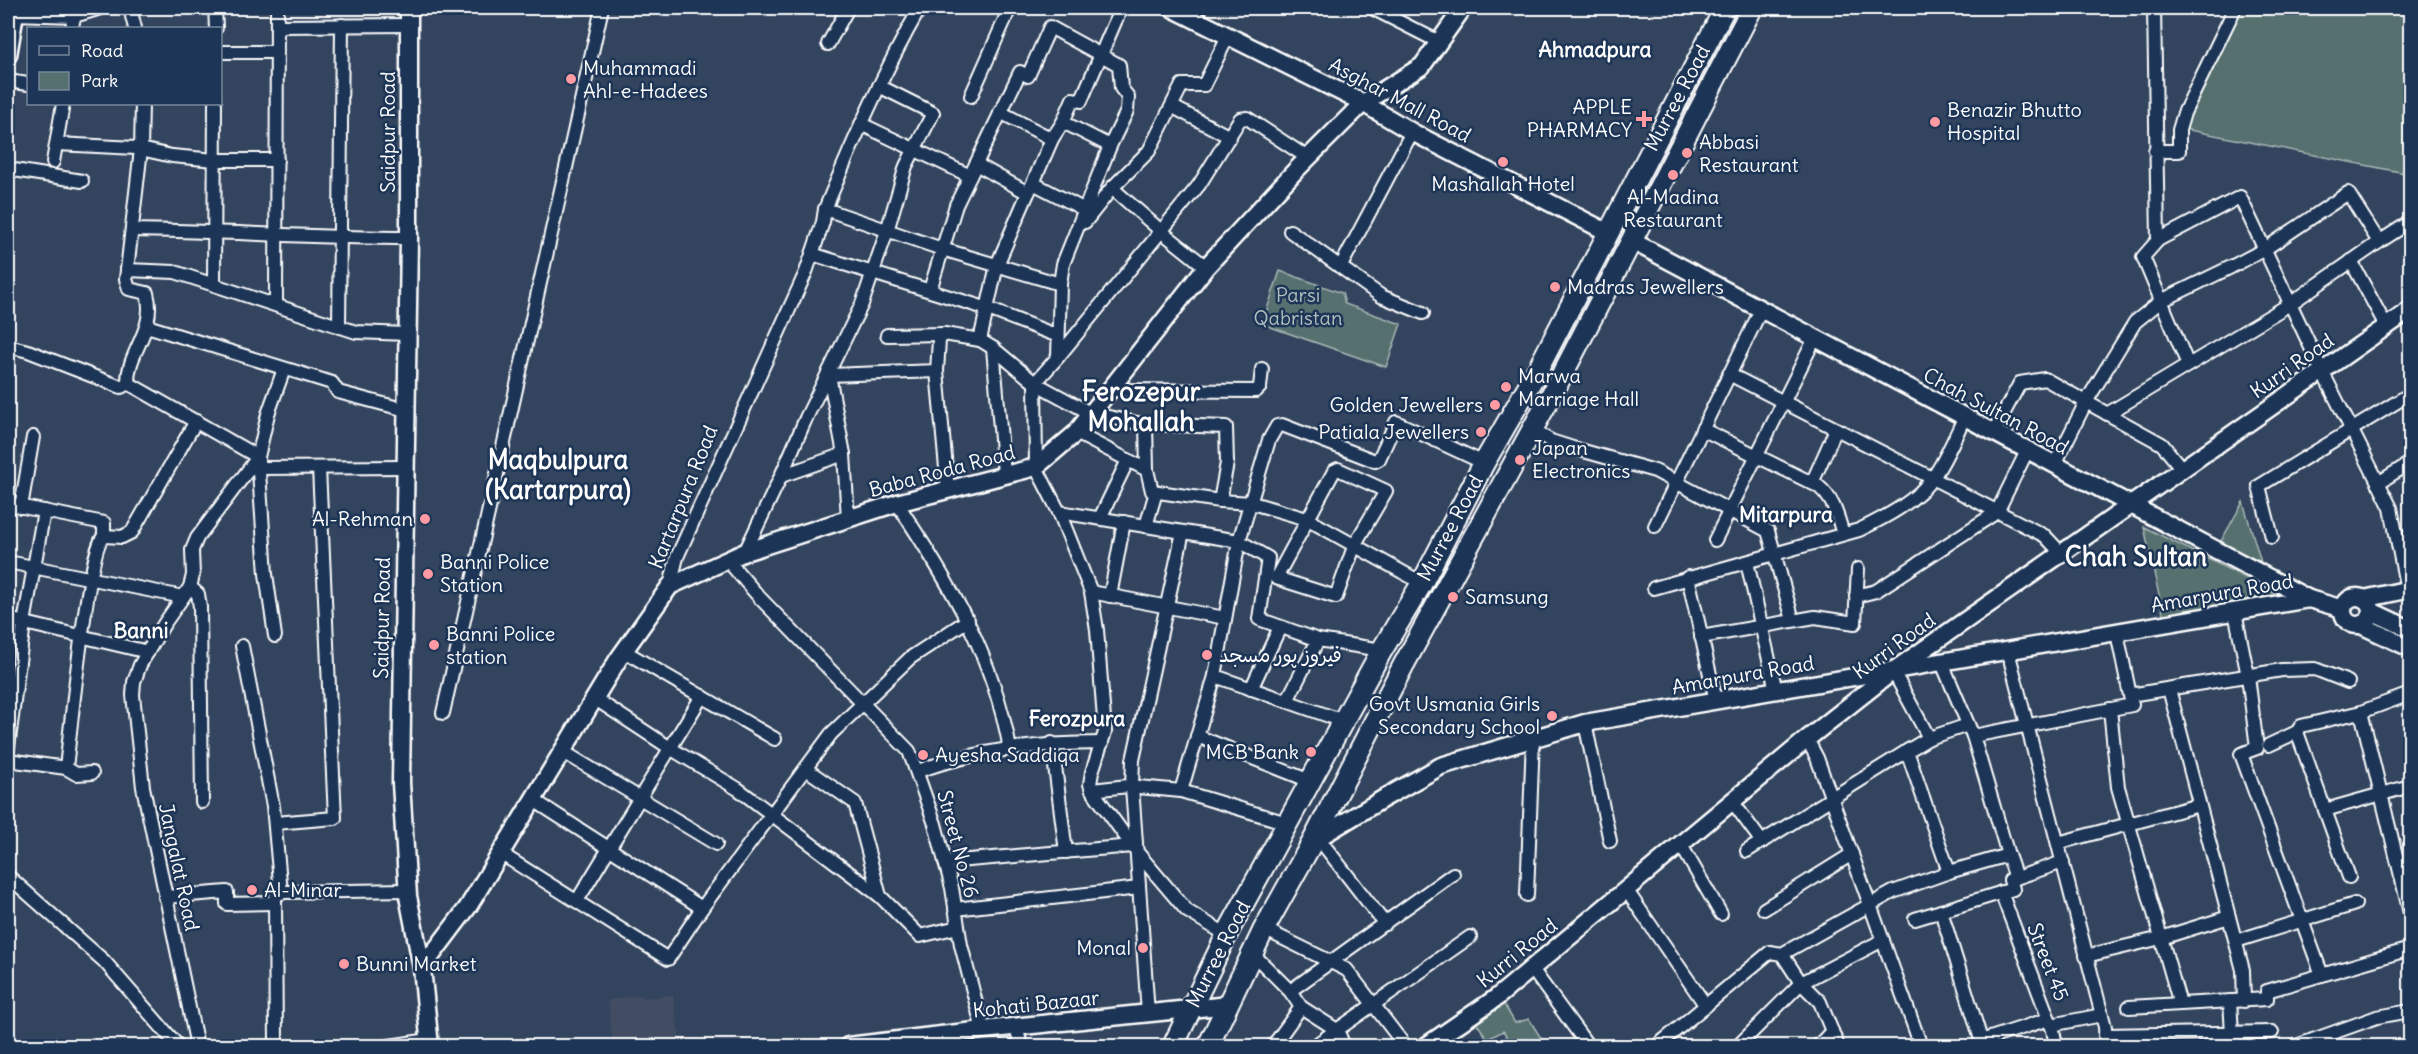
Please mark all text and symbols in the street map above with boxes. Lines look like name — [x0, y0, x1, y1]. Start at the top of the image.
legend — [27, 27, 222, 105]
district label: Ahmadpura — [1539, 36, 1651, 63]
text: Road — [81, 39, 124, 62]
street label: Murree Road — [1638, 40, 1715, 155]
street label: Asghar Mall Road — [1325, 52, 1476, 148]
place label: Muhammadi Ahl-e-Hadees — [583, 55, 708, 103]
text: Park — [81, 69, 118, 92]
street label: Saidpur Road — [375, 71, 400, 193]
marker: Muhammadi Ahl-e-Hadees — [564, 72, 578, 86]
place label: APPLE PHARMACY — [1527, 94, 1632, 142]
place label: Benazir Bhutto Hospital — [1947, 97, 2082, 145]
marker: APPLE PHARMACY — [1637, 112, 1651, 126]
marker: Benazir Bhutto Hospital — [1928, 115, 1942, 129]
place label: Abbasi Restaurant — [1699, 129, 1799, 177]
marker: Abbasi Restaurant — [1680, 146, 1694, 160]
marker: Mashallah Hotel — [1496, 155, 1510, 169]
marker: Al-Madina Restaurant — [1666, 168, 1680, 182]
place label: Mashallah Hotel — [1431, 171, 1575, 196]
place label: Al-Madina Restaurant — [1623, 184, 1723, 232]
place label: Madras Jewellers — [1567, 274, 1724, 299]
marker: Madras Jewellers — [1548, 280, 1562, 294]
park label: Parsi Qabristan — [1253, 282, 1343, 330]
street label: Kurri Road — [2245, 328, 2339, 403]
street label: Chah Sultan Road — [1919, 362, 2073, 460]
place label: Marwa Marriage Hall — [1518, 363, 1639, 411]
district label: Ferozepur Mohallah — [1082, 375, 1201, 438]
marker: Marwa Marriage Hall — [1499, 380, 1513, 394]
place label: Golden Jewellers — [1330, 392, 1483, 417]
marker: Golden Jewellers — [1488, 398, 1502, 412]
place label: Patiala Jewellers — [1318, 419, 1469, 444]
street label: Kartarpura Road — [642, 421, 723, 572]
marker: Patiala Jewellers — [1474, 425, 1488, 439]
place label: Japan Electronics — [1532, 435, 1630, 483]
street label: Baba Roda Road — [866, 439, 1018, 502]
district label: Maqbulpura (Kartarpura) — [485, 443, 631, 506]
marker: Japan Electronics — [1513, 453, 1527, 467]
street label: Murree Road — [1411, 470, 1488, 585]
district label: Mitarpura — [1739, 501, 1833, 528]
place label: Al-Rehman — [312, 506, 413, 531]
marker: Al-Rehman — [418, 512, 432, 526]
district label: Chah Sultan — [2065, 540, 2207, 573]
place label: Banni Police Station — [440, 549, 549, 597]
street label: Saidpur Road — [368, 557, 395, 679]
marker: Banni Police Station — [421, 567, 435, 581]
street label: Amarpura Road — [2149, 568, 2295, 617]
place label: Samsung — [1465, 584, 1549, 609]
marker: Samsung — [1446, 590, 1460, 604]
street label: Kurri Road — [1847, 607, 1940, 684]
district label: Banni — [114, 617, 168, 644]
place label: Banni Police station — [446, 621, 555, 669]
marker: Banni Police station — [427, 638, 441, 652]
place label: فیروز پور مسجد — [1219, 642, 1342, 668]
marker: فیروز پور مسجد — [1200, 648, 1214, 662]
street label: Amarpura Road — [1670, 650, 1816, 699]
place label: Govt Usmania Girls Secondary School — [1369, 691, 1540, 739]
district label: Ferozpura — [1029, 705, 1125, 732]
marker: Govt Usmania Girls Secondary School — [1545, 709, 1559, 723]
place label: MCB Bank — [1205, 739, 1299, 764]
place label: Ayesha Saddiqa — [935, 742, 1080, 767]
marker: MCB Bank — [1304, 745, 1318, 759]
marker: Ayesha Saddiqa — [916, 748, 930, 762]
street label: Street No 26 — [932, 787, 985, 900]
street label: Jangalat Road — [154, 801, 205, 933]
place label: Al-Minar — [264, 877, 342, 902]
marker: Al-Minar — [245, 883, 259, 897]
street label: Murree Road — [1180, 896, 1255, 1011]
street label: Kurri Road — [1471, 912, 1562, 993]
street label: Street 45 — [2022, 919, 2075, 1004]
place label: Monal — [1076, 935, 1131, 960]
marker: Monal — [1136, 941, 1150, 955]
place label: Bunni Market — [356, 951, 477, 976]
marker: Bunni Market — [337, 957, 351, 971]
street label: Kohati Bazaar — [971, 984, 1100, 1023]

